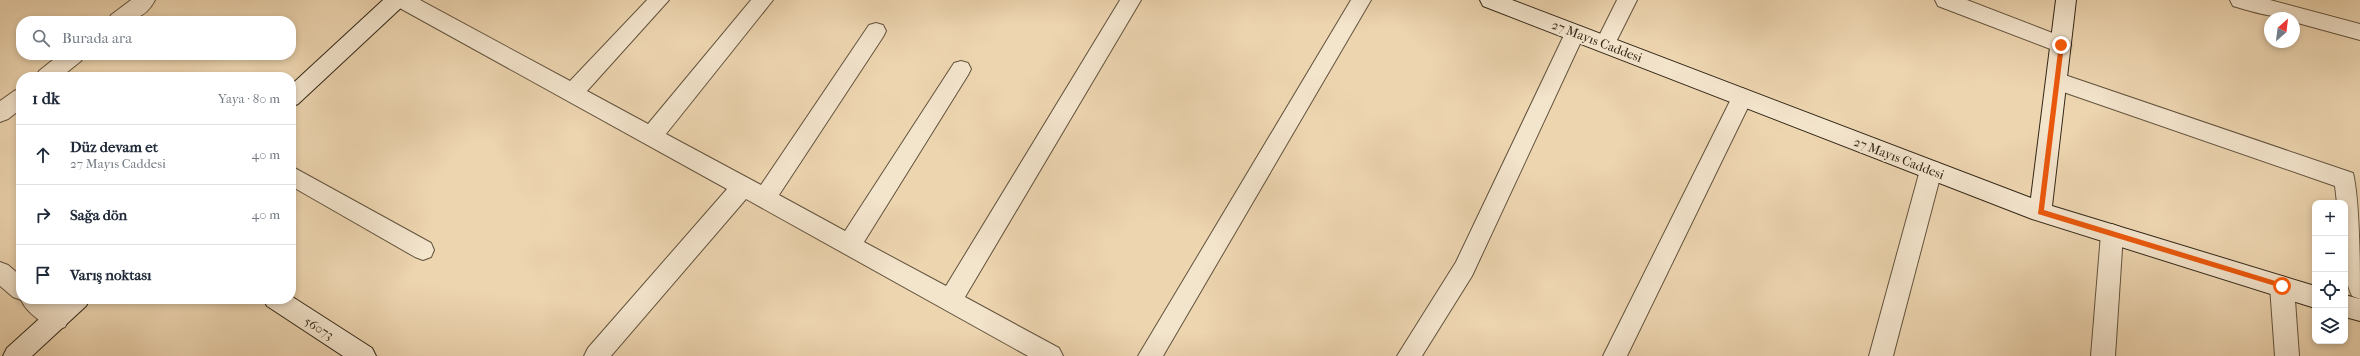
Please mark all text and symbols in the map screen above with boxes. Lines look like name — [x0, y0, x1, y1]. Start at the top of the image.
north arrow — [2264, 12, 2300, 48]
search box — [16, 16, 296, 60]
street label: 27 Mayıs Caddesi — [1550, 17, 1645, 65]
icon: search — [30, 27, 52, 49]
text: Burada ara — [62, 29, 132, 47]
route end — [2052, 36, 2070, 54]
text: 1 dk — [32, 88, 60, 108]
text: Yaya · 80 m — [218, 91, 280, 106]
street label: 27 Mayıs Caddesi — [1852, 134, 1947, 182]
text: Düz devam et — [70, 138, 158, 156]
icon: ahead — [32, 144, 54, 166]
text: 40 m — [252, 147, 280, 162]
text: 27 Mayıs Caddesi — [70, 156, 166, 171]
map controls — [2312, 200, 2348, 344]
button: + — [2312, 200, 2348, 236]
icon: right — [32, 204, 54, 226]
text: Sağa dön — [70, 206, 127, 224]
text: 40 m — [252, 207, 280, 222]
button: − — [2312, 236, 2348, 272]
icon: arrive — [32, 264, 54, 286]
text: Varış noktası — [70, 266, 151, 284]
button: locate — [2312, 272, 2348, 308]
route start — [2273, 277, 2291, 295]
button: layers — [2312, 308, 2348, 344]
street label: 56073 — [302, 313, 336, 343]

